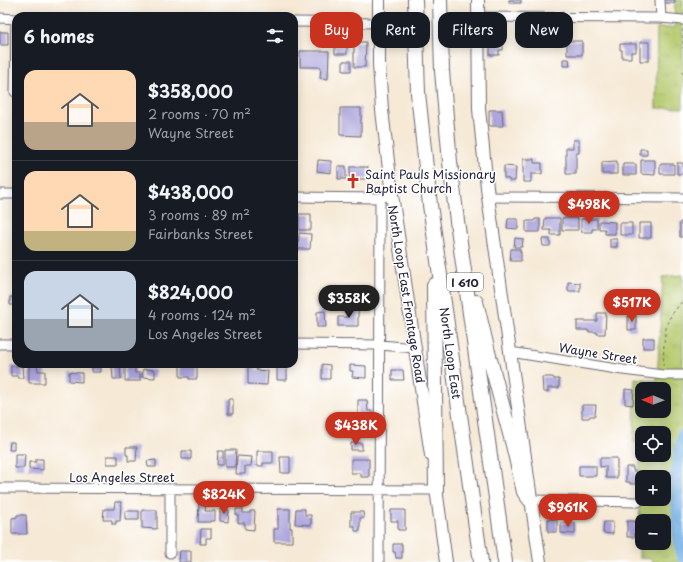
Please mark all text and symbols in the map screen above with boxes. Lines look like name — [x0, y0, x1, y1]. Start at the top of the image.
chip: Buy — [310, 12, 363, 48]
chip: Rent — [371, 12, 430, 48]
chip: Filters — [438, 12, 507, 48]
chip: New — [515, 12, 573, 48]
text: 6 homes — [24, 23, 94, 49]
icon: filters — [264, 25, 286, 47]
text: $358,000 — [148, 78, 233, 104]
icon: home — [56, 86, 104, 134]
text: 2 rooms · 70 m² — [148, 104, 251, 123]
text: Wayne Street — [148, 123, 234, 142]
place label: Saint Pauls Missionary Baptist Church — [365, 165, 496, 197]
church icon: Saint Pauls Missionary Baptist Church — [344, 172, 362, 190]
text: $438,000 — [148, 179, 233, 205]
icon: home — [56, 187, 104, 235]
pin: $498K — [561, 191, 617, 225]
text: $498K — [568, 194, 610, 213]
street label: North Loop East Frontage Road — [384, 204, 430, 384]
text: 3 rooms · 89 m² — [148, 205, 250, 224]
text: Fairbanks Street — [148, 224, 253, 243]
road number: I 610 — [447, 273, 483, 291]
text: $824,000 — [148, 279, 233, 305]
pin: $358K — [321, 285, 377, 319]
icon: home — [56, 287, 104, 335]
text: $358K — [327, 288, 371, 307]
pin: $517K — [604, 289, 660, 323]
text: $517K — [613, 292, 651, 311]
text: 4 rooms · 124 m² — [148, 305, 256, 324]
street label: North Loop East — [436, 306, 466, 400]
text: Los Angeles Street — [148, 324, 262, 343]
street label: Wayne Street — [557, 338, 639, 368]
north arrow — [635, 382, 671, 418]
map controls — [635, 382, 671, 550]
pin: $438K — [328, 412, 384, 446]
text: $438K — [334, 415, 378, 434]
button: locate — [635, 426, 671, 462]
street label: Los Angeles Street — [69, 468, 175, 486]
button: + — [635, 470, 671, 506]
pin: $824K — [196, 481, 252, 515]
text: $824K — [202, 484, 246, 503]
pin: $961K — [540, 494, 596, 528]
text: $961K — [548, 497, 588, 516]
button: − — [635, 514, 671, 550]

